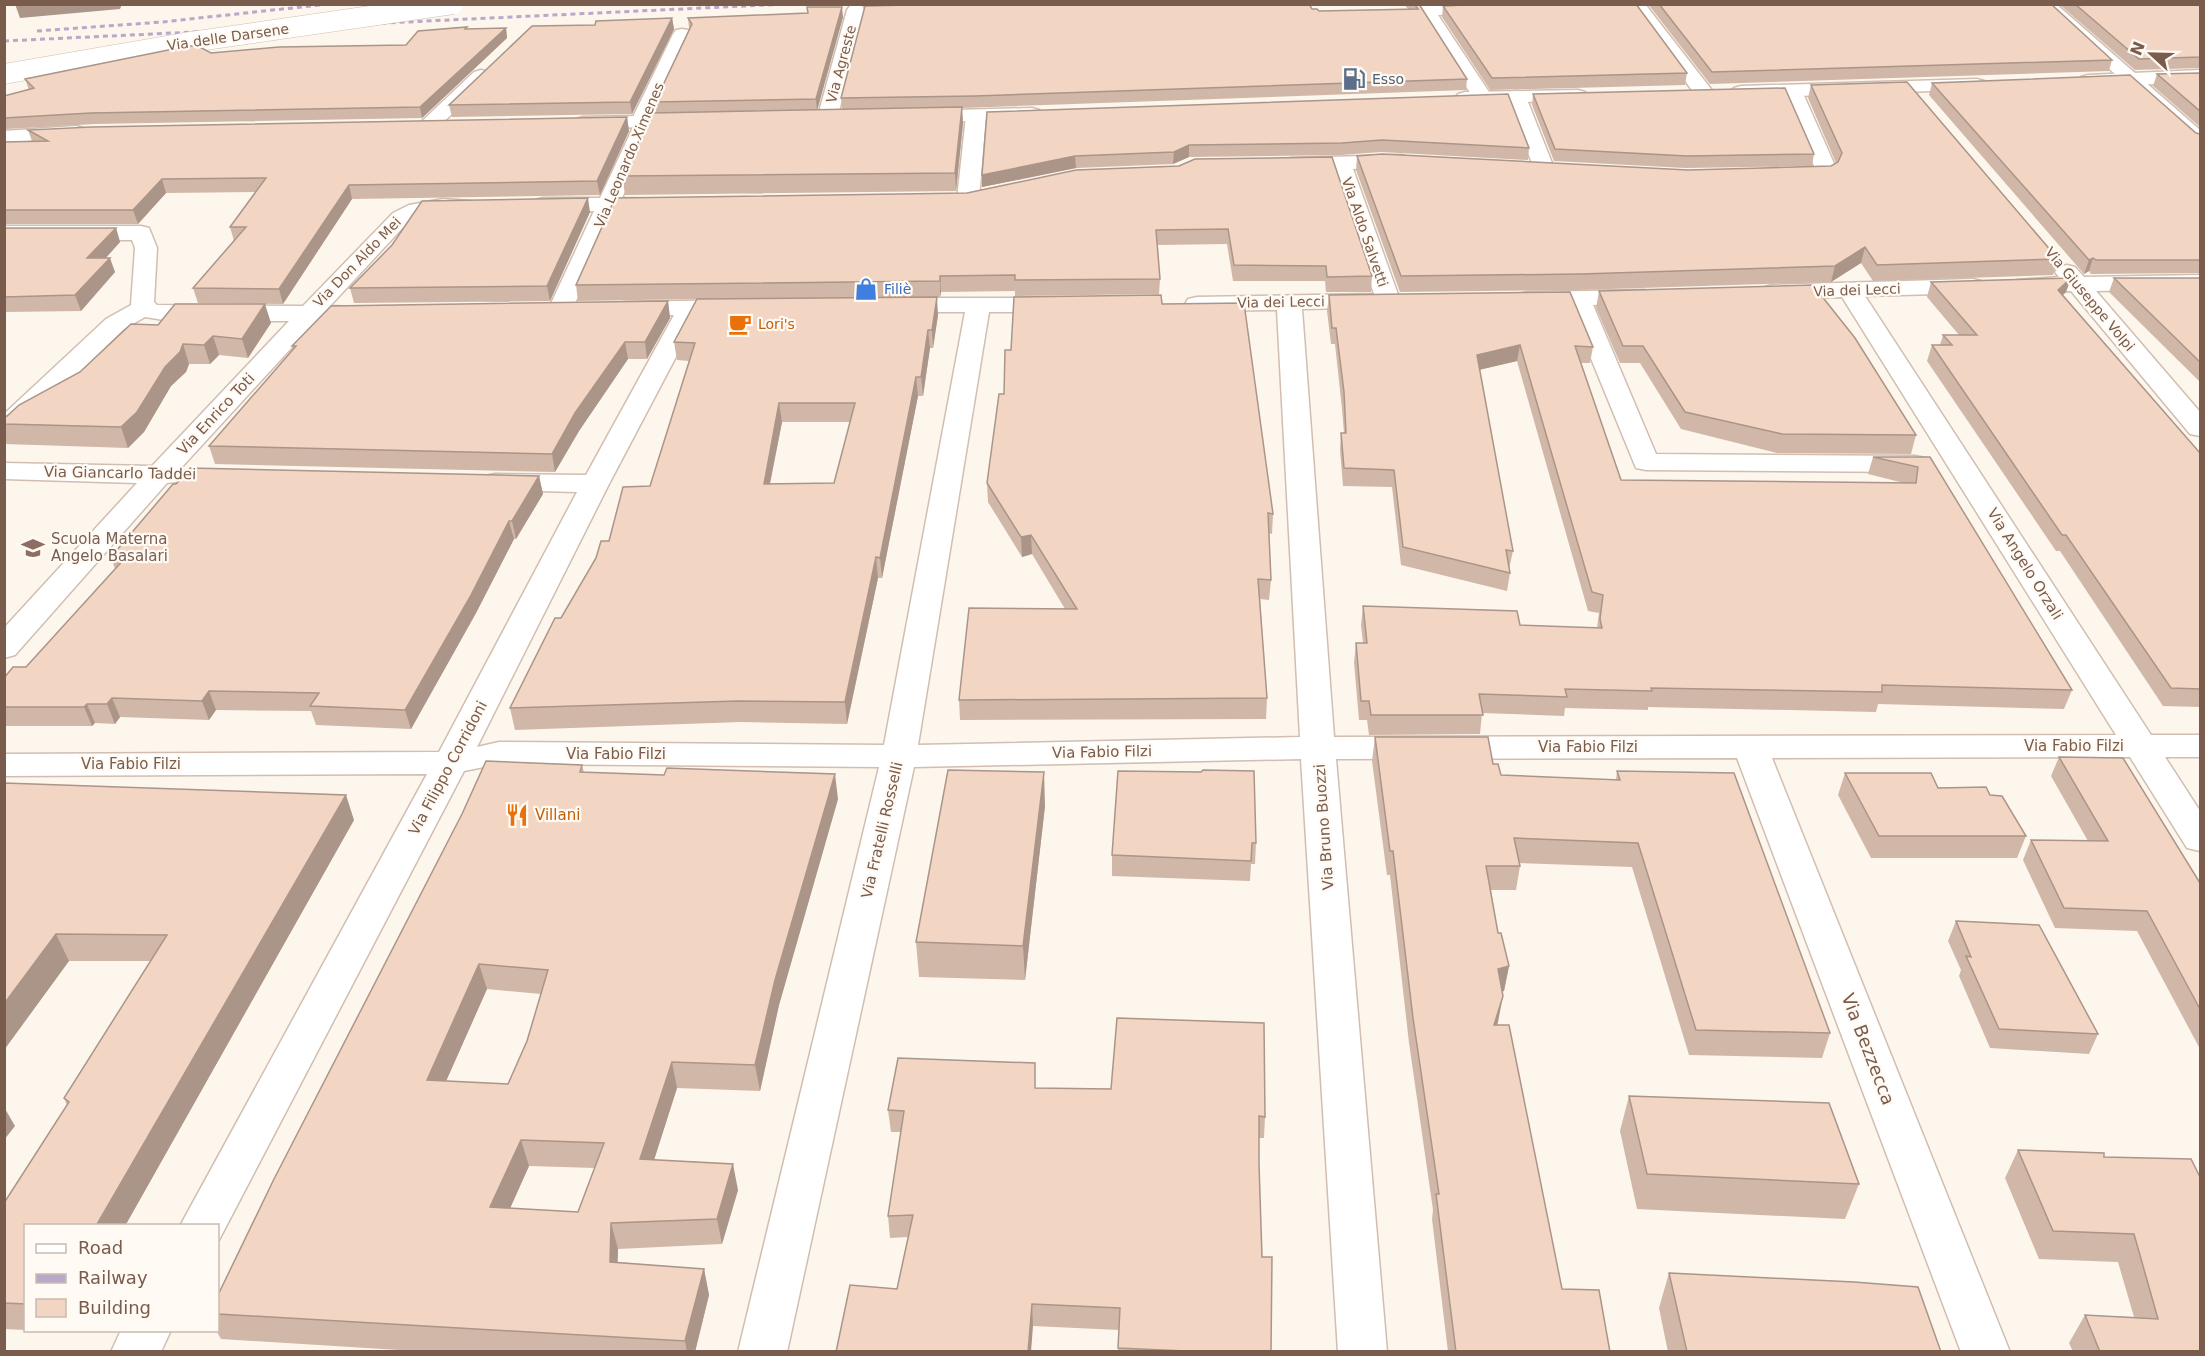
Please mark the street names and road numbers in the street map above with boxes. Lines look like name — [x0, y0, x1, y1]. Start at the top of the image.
street label: Via delle Darsene — [166, 21, 290, 53]
street label: Via Agreste — [823, 23, 859, 105]
street label: Via Leonardo Ximenes — [591, 80, 667, 230]
street label: Via Aldo Salvetti — [1339, 175, 1391, 289]
street label: Via Don Aldo Mei — [310, 214, 404, 310]
street label: Via Giuseppe Volpi — [2042, 244, 2138, 354]
street label: Via dei Lecci — [1813, 280, 1901, 300]
street label: Via dei Lecci — [1237, 293, 1325, 311]
street label: Via Enrico Toti — [173, 369, 259, 459]
street label: Via Giancarlo Taddei — [44, 463, 196, 483]
street label: Via Angelo Orzali — [1983, 505, 2067, 623]
street label: Via Filippo Corridoni — [405, 698, 491, 838]
street label: Via Fabio Filzi — [2024, 737, 2124, 755]
street label: Via Fabio Filzi — [1538, 738, 1638, 756]
street label: Via Fabio Filzi — [1052, 742, 1152, 762]
street label: Via Fabio Filzi — [566, 745, 666, 763]
street label: Via Fabio Filzi — [81, 755, 181, 773]
street label: Via Fratelli Rosselli — [858, 760, 906, 900]
street label: Via Bruno Buozzi — [1311, 763, 1337, 891]
street label: Via Bezzecca — [1838, 990, 1899, 1108]

